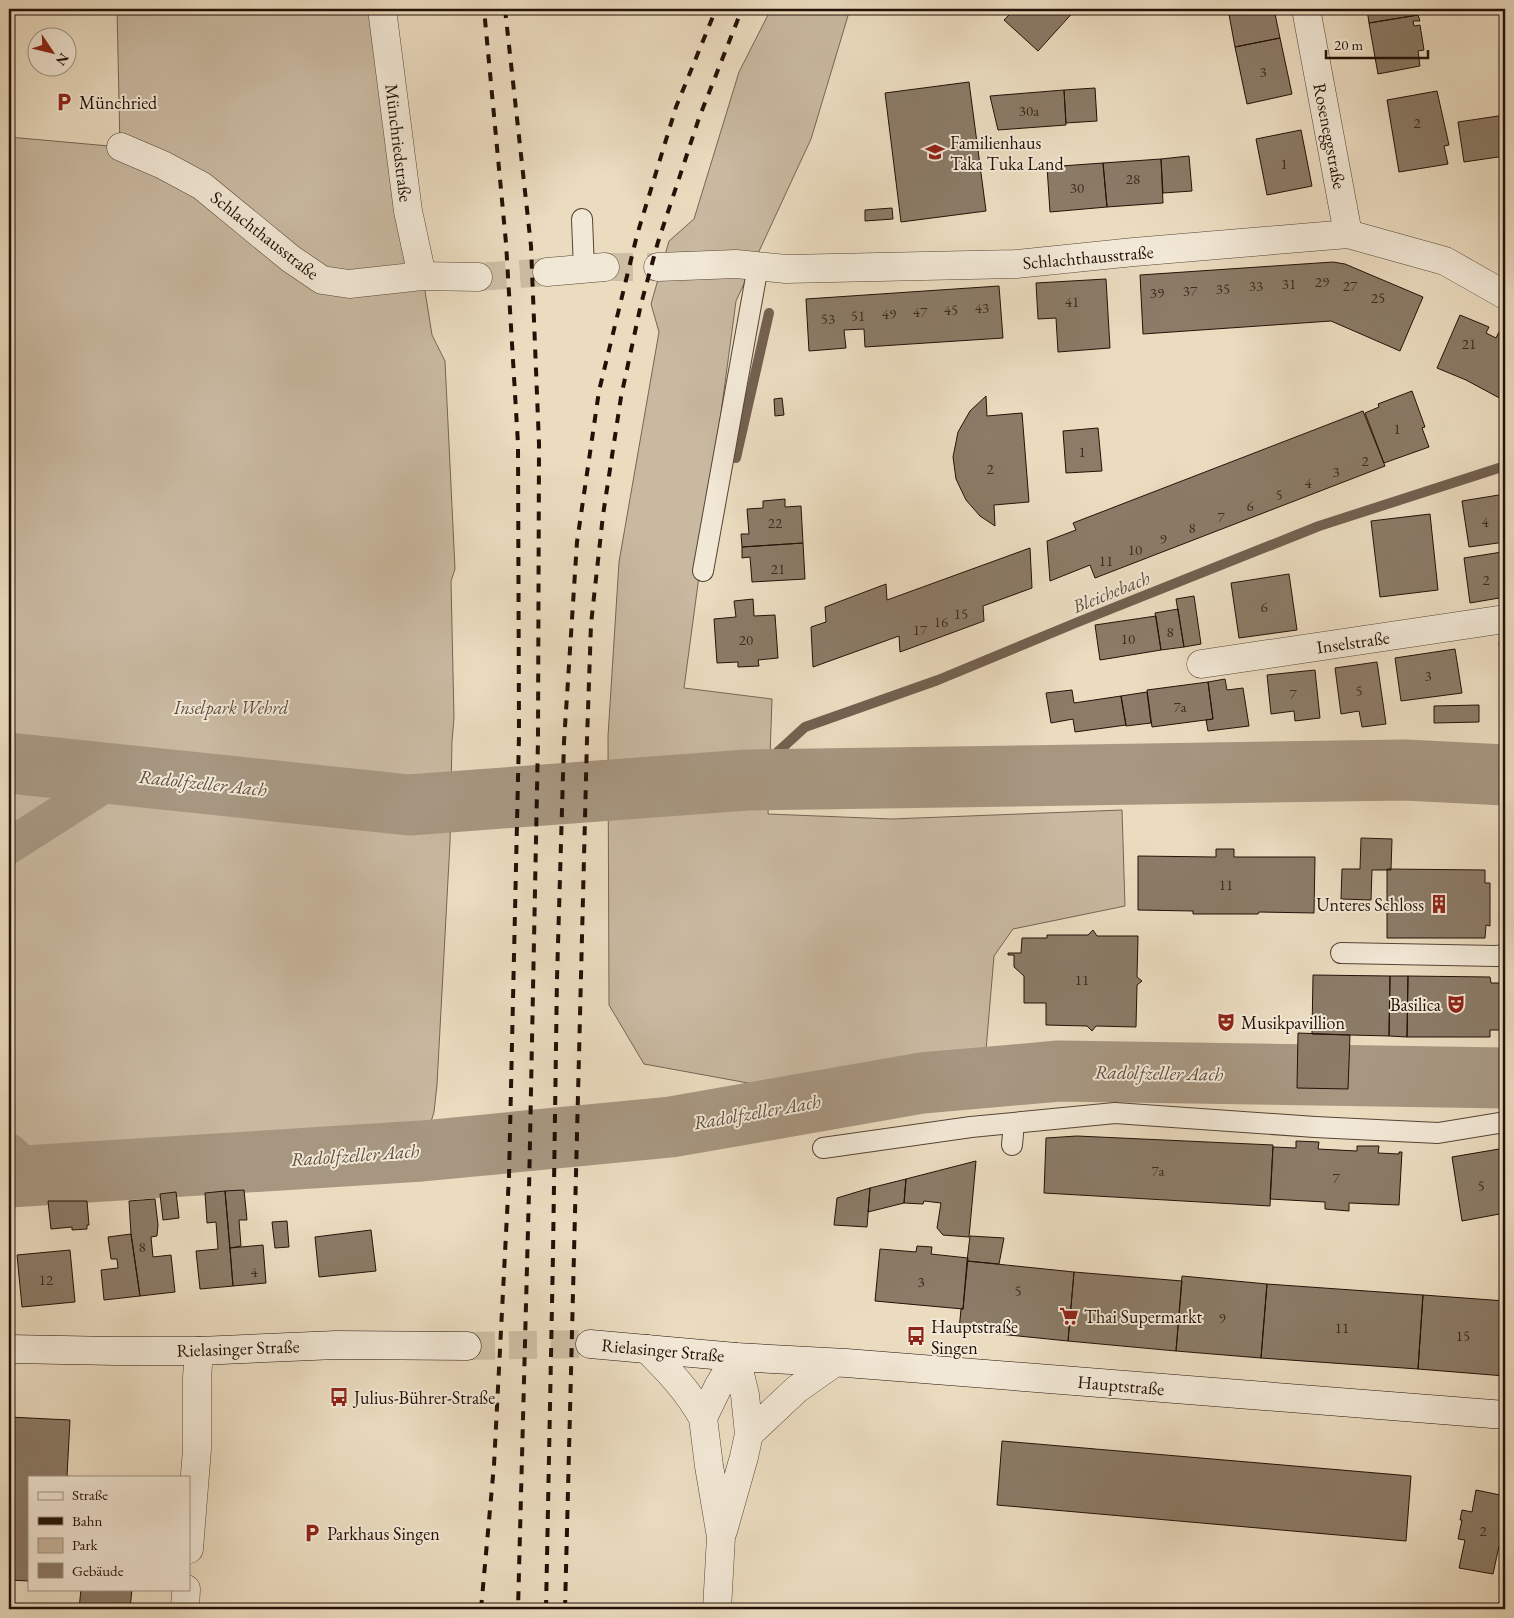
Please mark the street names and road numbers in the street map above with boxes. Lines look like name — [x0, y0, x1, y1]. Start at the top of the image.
street label: Roseneggstraße — [1308, 81, 1352, 191]
street label: Münchriedstraße — [380, 83, 418, 203]
street label: Schlachthausstraße — [206, 186, 324, 284]
street label: Schlachthausstraße — [1022, 240, 1154, 274]
street label: Inselstraße — [1315, 625, 1391, 659]
street label: Rielasinger Straße — [601, 1333, 725, 1367]
street label: Rielasinger Straße — [176, 1334, 300, 1362]
street label: Hauptstraße — [1077, 1370, 1165, 1400]

